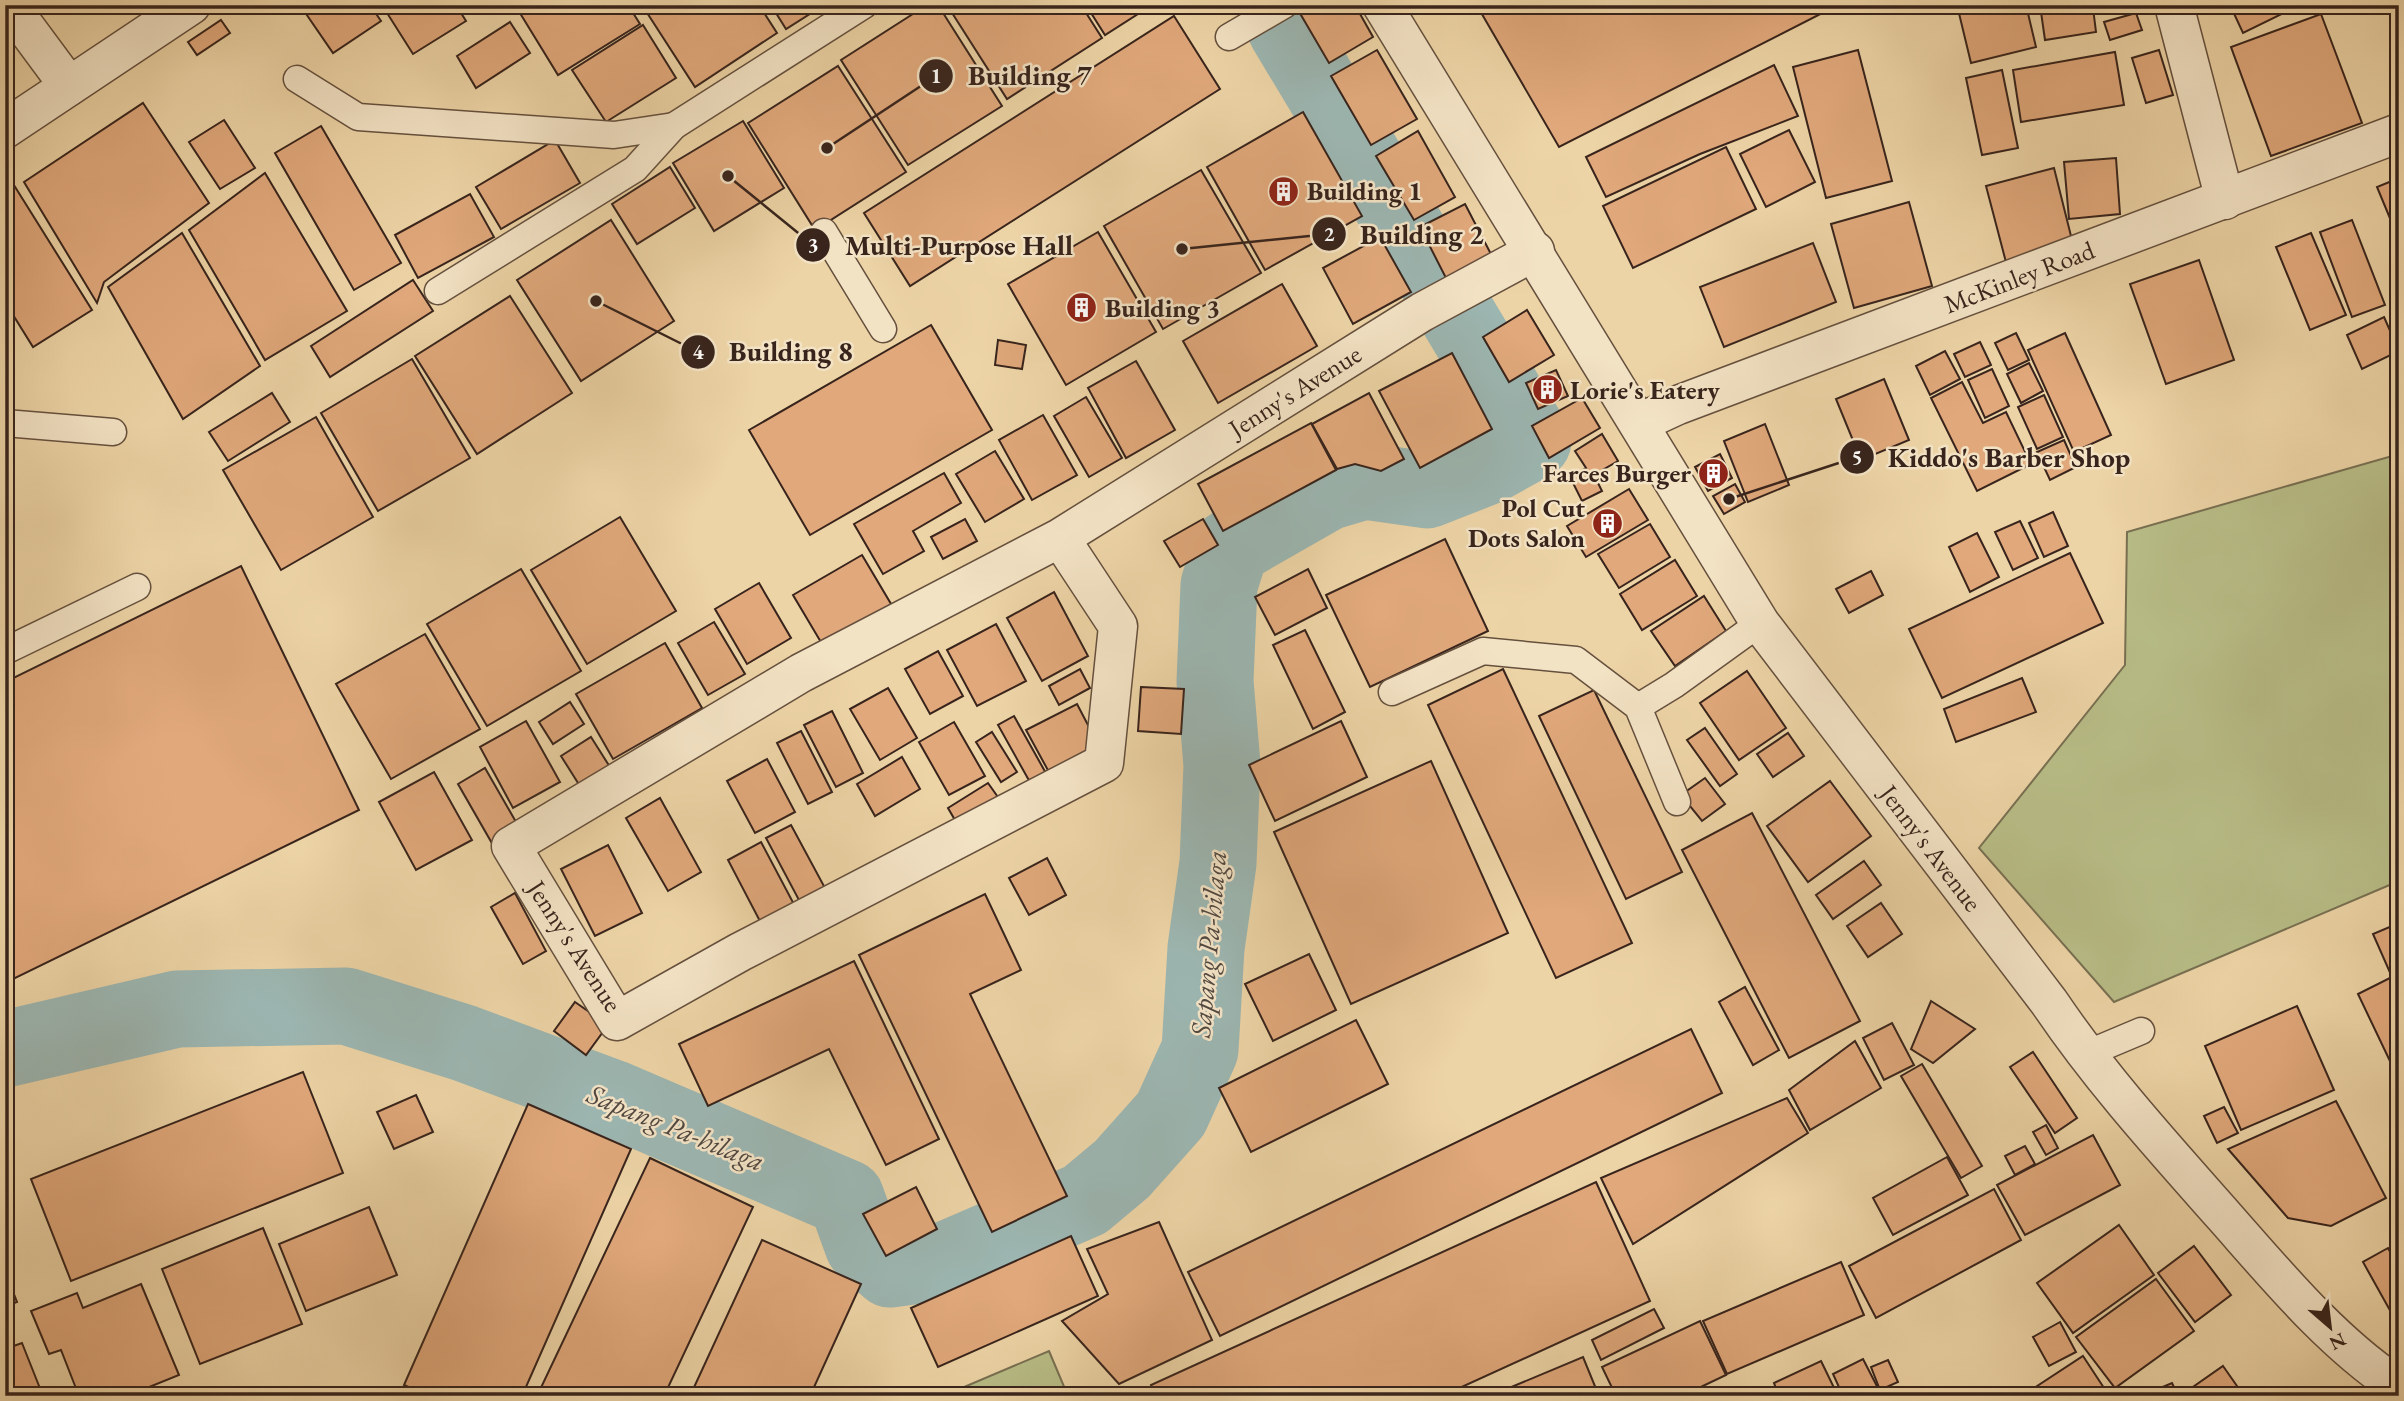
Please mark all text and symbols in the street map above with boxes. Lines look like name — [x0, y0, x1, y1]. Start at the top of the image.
callout: Building 7 — [919, 51, 1106, 100]
text: Building 7 — [968, 57, 1092, 93]
text: 1 — [930, 62, 942, 89]
building icon: Building 1 — [1267, 174, 1301, 208]
place label: Building 1 — [1307, 174, 1422, 208]
callout: Building 2 — [1311, 210, 1498, 259]
text: Building 2 — [1360, 216, 1484, 252]
callout: Multi-Purpose Hall — [796, 220, 1087, 269]
text: 2 — [1323, 220, 1335, 247]
text: Multi-Purpose Hall — [845, 227, 1073, 263]
text: 3 — [807, 231, 819, 258]
street label: McKinley Road — [1939, 232, 2100, 321]
building icon: Building 3 — [1065, 291, 1099, 325]
place label: Building 3 — [1105, 291, 1220, 325]
callout: Building 8 — [680, 327, 867, 376]
text: Building 8 — [729, 333, 853, 369]
street label: Jenny's Avenue — [1221, 337, 1368, 446]
text: 4 — [692, 338, 704, 365]
building icon: Lorie's Eatery — [1530, 373, 1564, 407]
place label: Lorie's Eatery — [1570, 373, 1720, 407]
callout: Kiddo's Barber Shop — [1839, 432, 2145, 481]
text: Kiddo's Barber Shop — [1888, 439, 2130, 475]
text: 5 — [1851, 443, 1863, 470]
place label: Farces Burger — [1543, 456, 1691, 490]
building icon: Farces Burger — [1697, 456, 1731, 490]
place label: Pol Cut Dots Salon — [1468, 491, 1585, 555]
building icon: Pol Cut Dots Salon — [1591, 506, 1625, 540]
street label: Jenny's Avenue — [1871, 776, 1990, 918]
water label: Sapang Pa-hilaga — [1182, 849, 1234, 1040]
street label: Jenny's Avenue — [519, 872, 630, 1018]
water label: Sapang Pa-hilaga — [581, 1075, 770, 1179]
north arrow — [2296, 1292, 2366, 1362]
text: N — [2325, 1327, 2350, 1357]

